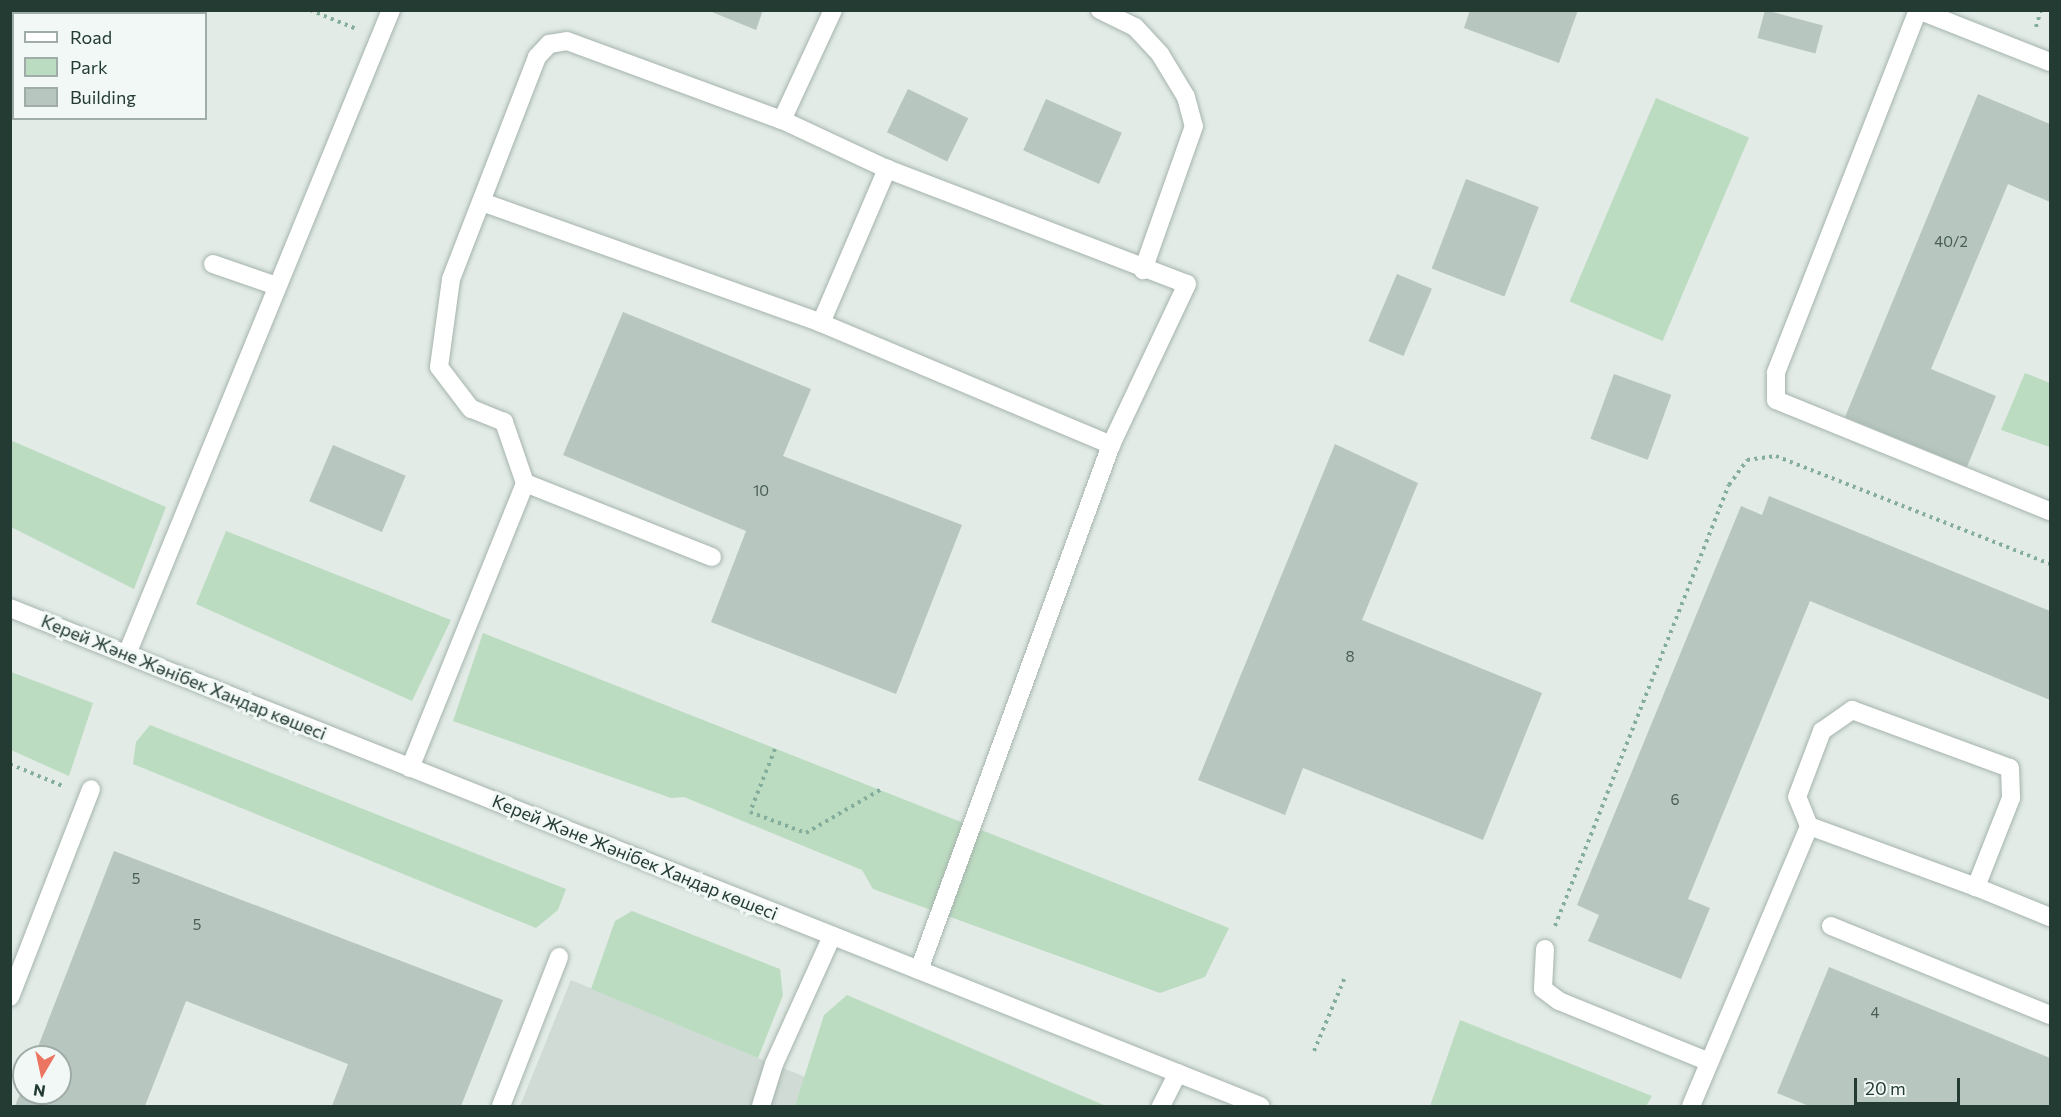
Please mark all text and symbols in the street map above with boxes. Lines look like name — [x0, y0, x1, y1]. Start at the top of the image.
legend — [12, 12, 207, 120]
text: Road — [70, 26, 112, 48]
text: Park — [70, 56, 108, 78]
text: Building — [70, 86, 136, 108]
house number: 40/2 — [1934, 233, 1968, 251]
house number: 10 — [753, 482, 769, 500]
street label: Керей Және Жәнібек Хандар көшесі — [38, 610, 330, 744]
house number: 8 — [1345, 648, 1355, 666]
street label: Керей Және Жәнібек Хандар көшесі — [489, 790, 781, 924]
house number: 6 — [1670, 791, 1680, 809]
house number: 5 — [132, 870, 140, 888]
house number: 5 — [193, 916, 201, 934]
house number: 4 — [1871, 1004, 1879, 1022]
north arrow — [12, 1045, 72, 1105]
scale bar — [1857, 1066, 1964, 1104]
text: 20 m — [1865, 1077, 1906, 1099]
text: N — [32, 1081, 47, 1102]

